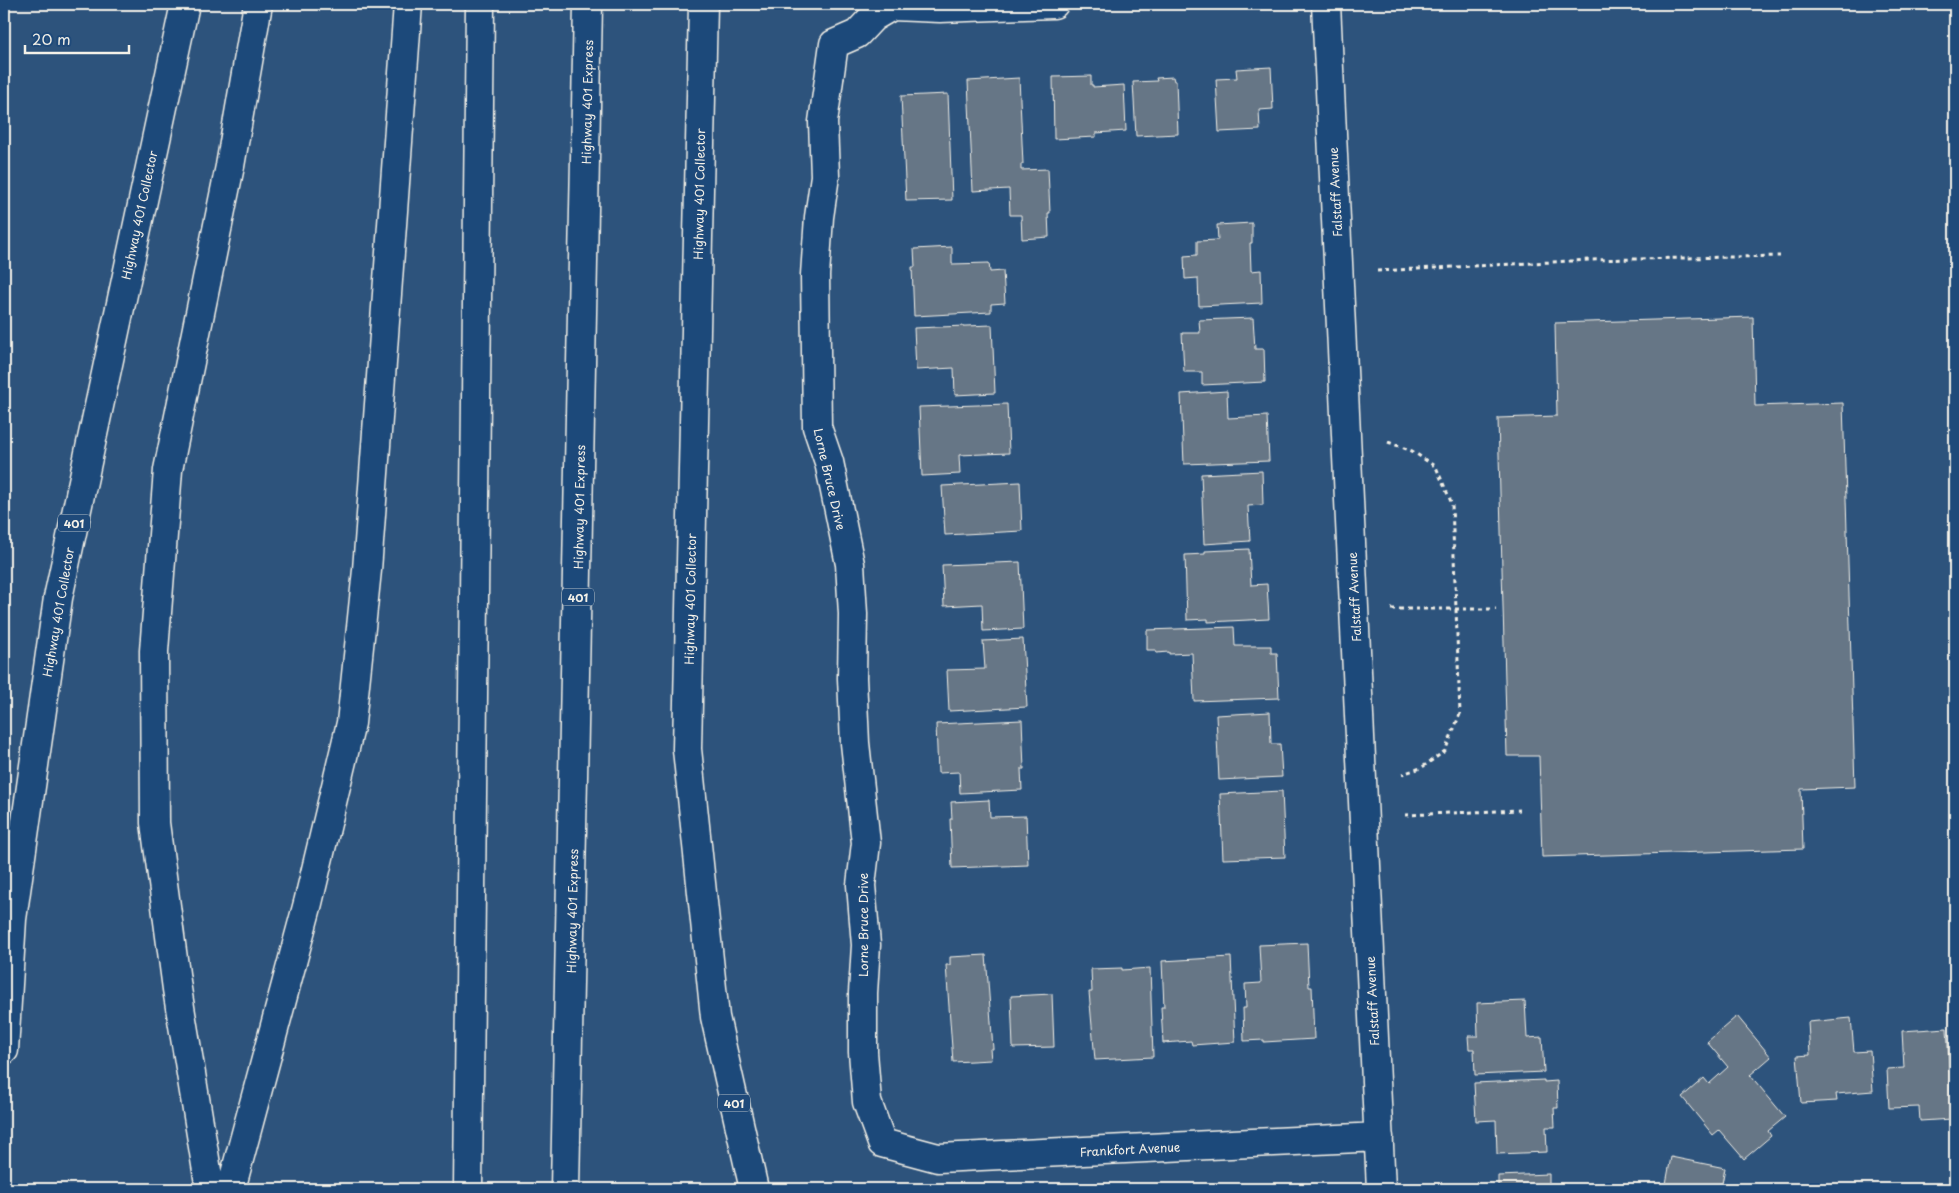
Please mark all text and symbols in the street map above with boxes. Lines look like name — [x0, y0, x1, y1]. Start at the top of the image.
scale bar — [25, 22, 129, 54]
text: 20 m — [32, 27, 71, 50]
street label: Highway 401 Express — [577, 39, 597, 164]
street label: Highway 401 Collector — [689, 128, 709, 260]
street label: Falstaff Avenue — [1324, 146, 1346, 237]
street label: Highway 401 Collector — [117, 148, 162, 281]
street label: Lorne Bruce Drive — [810, 426, 850, 532]
street label: Highway 401 Express — [569, 444, 589, 569]
road number: 401 — [58, 514, 90, 532]
street label: Highway 401 Collector — [680, 533, 700, 665]
street label: Highway 401 Collector — [38, 545, 78, 678]
street label: Falstaff Avenue — [1343, 551, 1365, 642]
road number: 401 — [562, 588, 594, 606]
street label: Highway 401 Express — [562, 848, 582, 973]
street label: Lorne Bruce Drive — [854, 873, 872, 977]
street label: Falstaff Avenue — [1361, 955, 1383, 1046]
road number: 401 — [718, 1094, 750, 1112]
street label: Frankfort Avenue — [1079, 1137, 1181, 1161]

